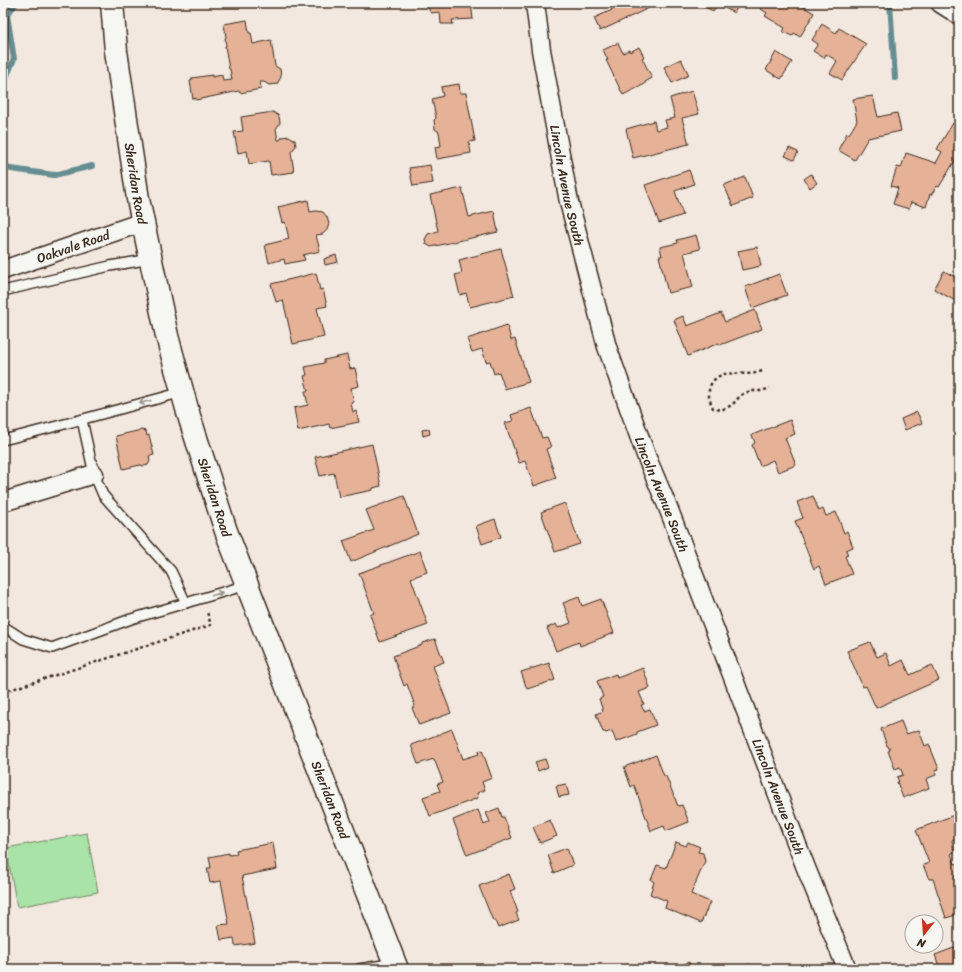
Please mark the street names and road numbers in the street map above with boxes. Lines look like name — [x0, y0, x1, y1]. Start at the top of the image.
street label: Lincoln Avenue South — [543, 123, 591, 248]
street label: Sheridan Road — [118, 141, 154, 227]
street label: Oakvale Road — [34, 223, 114, 270]
street label: Lincoln Avenue South — [628, 433, 695, 556]
street label: Sheridan Road — [191, 455, 239, 542]
street label: Lincoln Avenue South — [745, 735, 811, 858]
street label: Sheridan Road — [305, 757, 357, 843]

